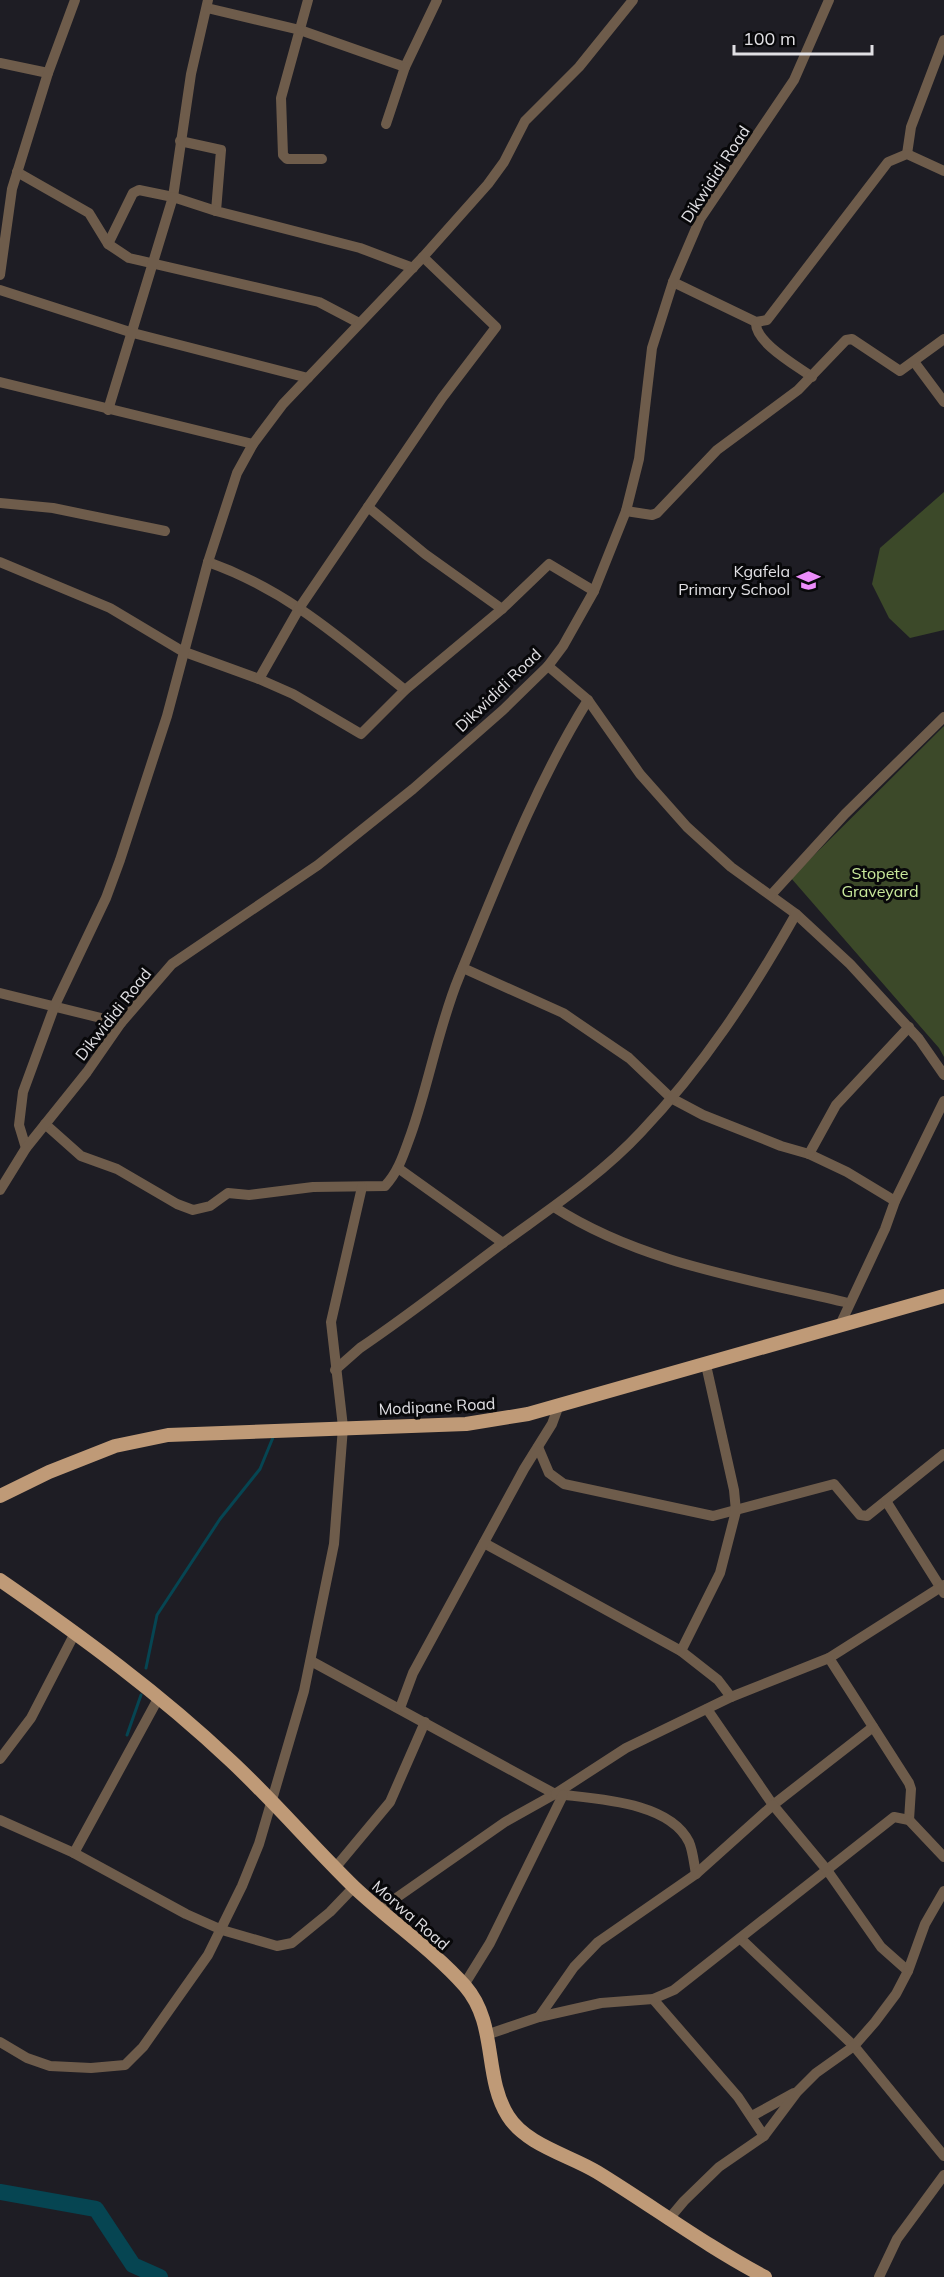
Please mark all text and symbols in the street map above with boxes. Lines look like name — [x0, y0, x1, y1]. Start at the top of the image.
scale bar — [734, 18, 872, 56]
text: 100 m — [743, 27, 796, 50]
street label: Dikwididi Road — [676, 122, 754, 226]
place label: Kgafela Primary School — [678, 561, 790, 599]
school or university icon: Kgafela Primary School — [795, 567, 821, 593]
street label: Dikwididi Road — [451, 644, 545, 736]
park label: Stopete Graveyard — [841, 863, 919, 901]
street label: Dikwididi Road — [71, 964, 155, 1064]
street label: Modipane Road — [378, 1393, 496, 1419]
street label: Morwa Road — [368, 1876, 454, 1954]

